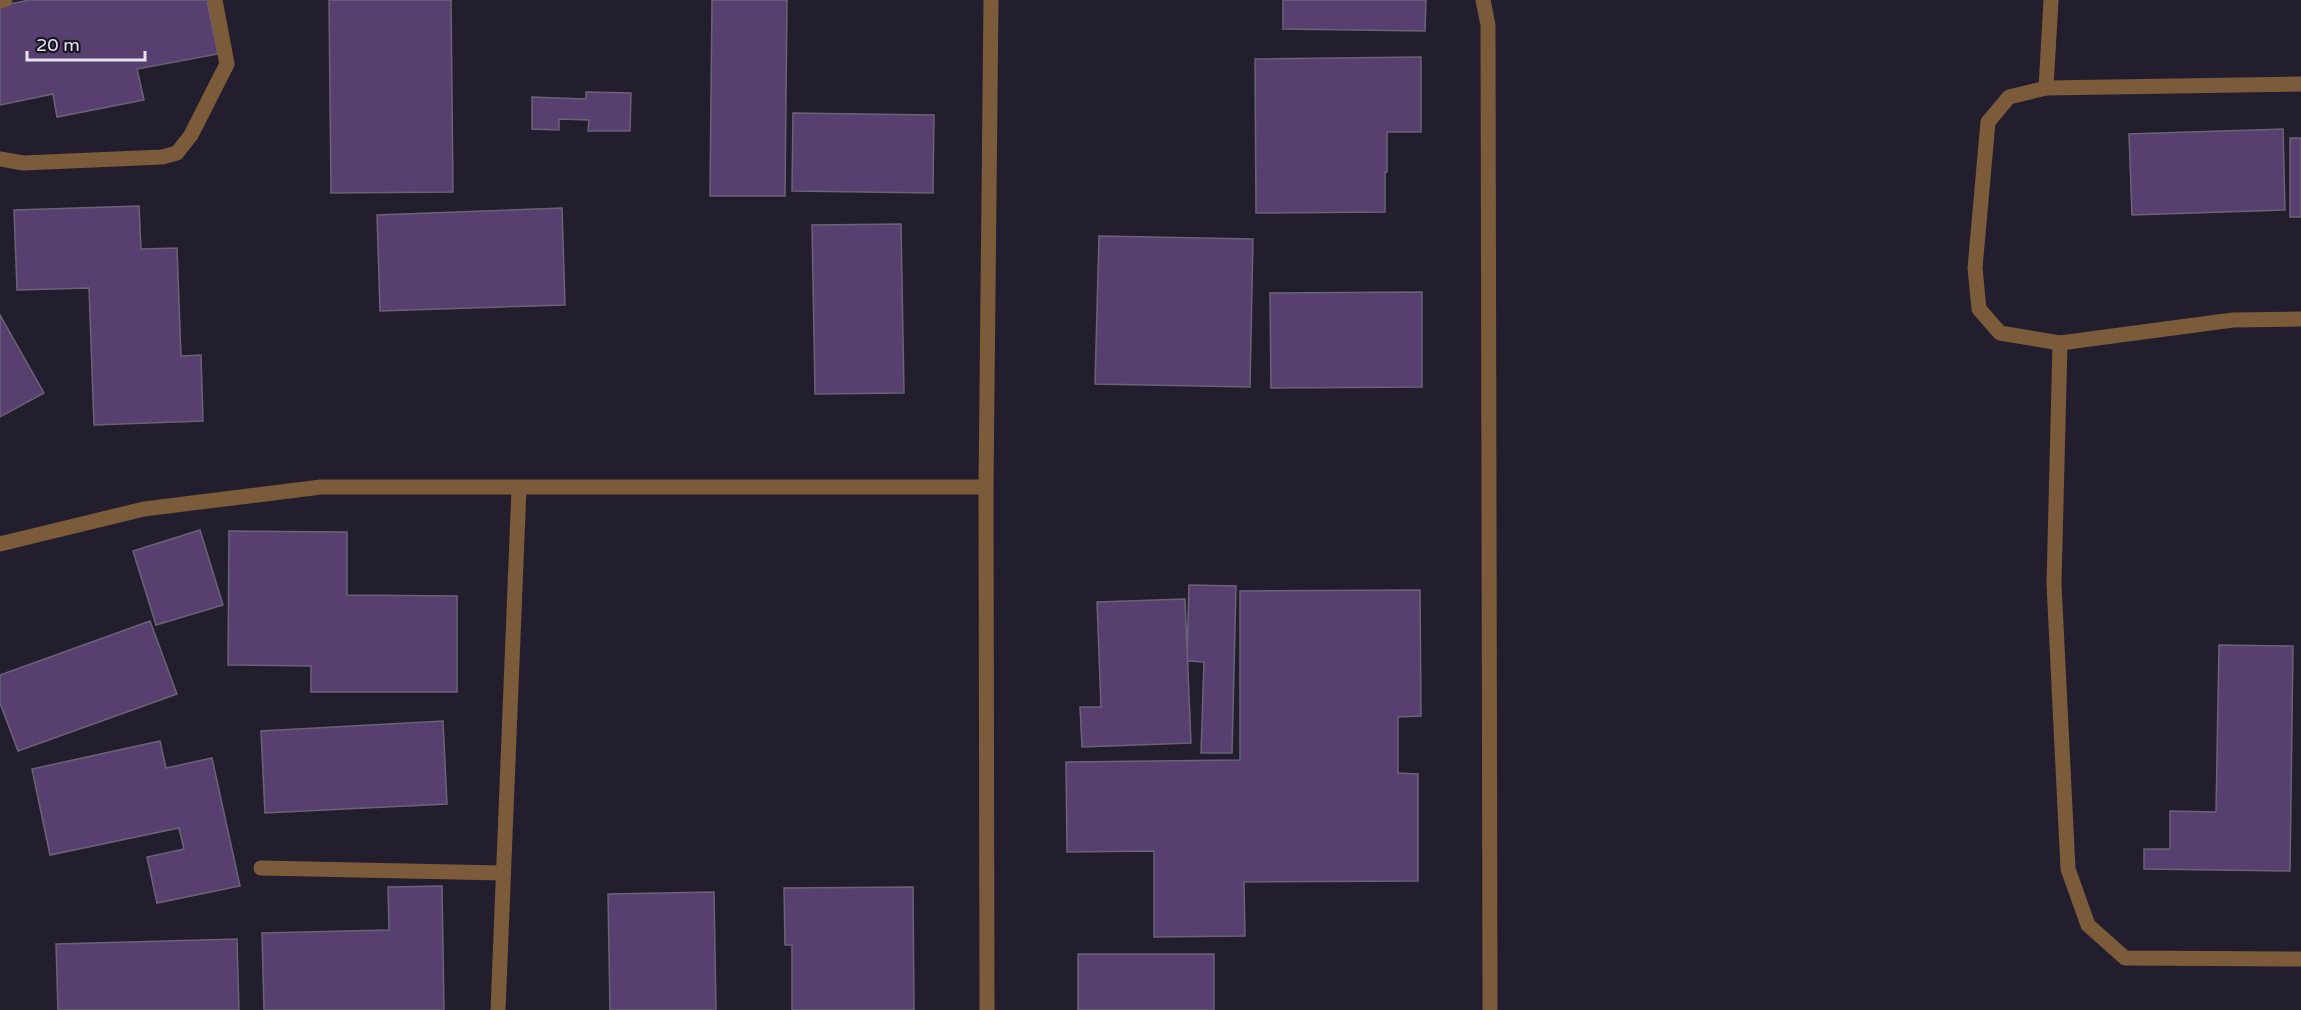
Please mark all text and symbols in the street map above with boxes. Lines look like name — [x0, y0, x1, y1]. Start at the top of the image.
scale bar — [27, 24, 146, 62]
text: 20 m — [36, 34, 80, 56]

